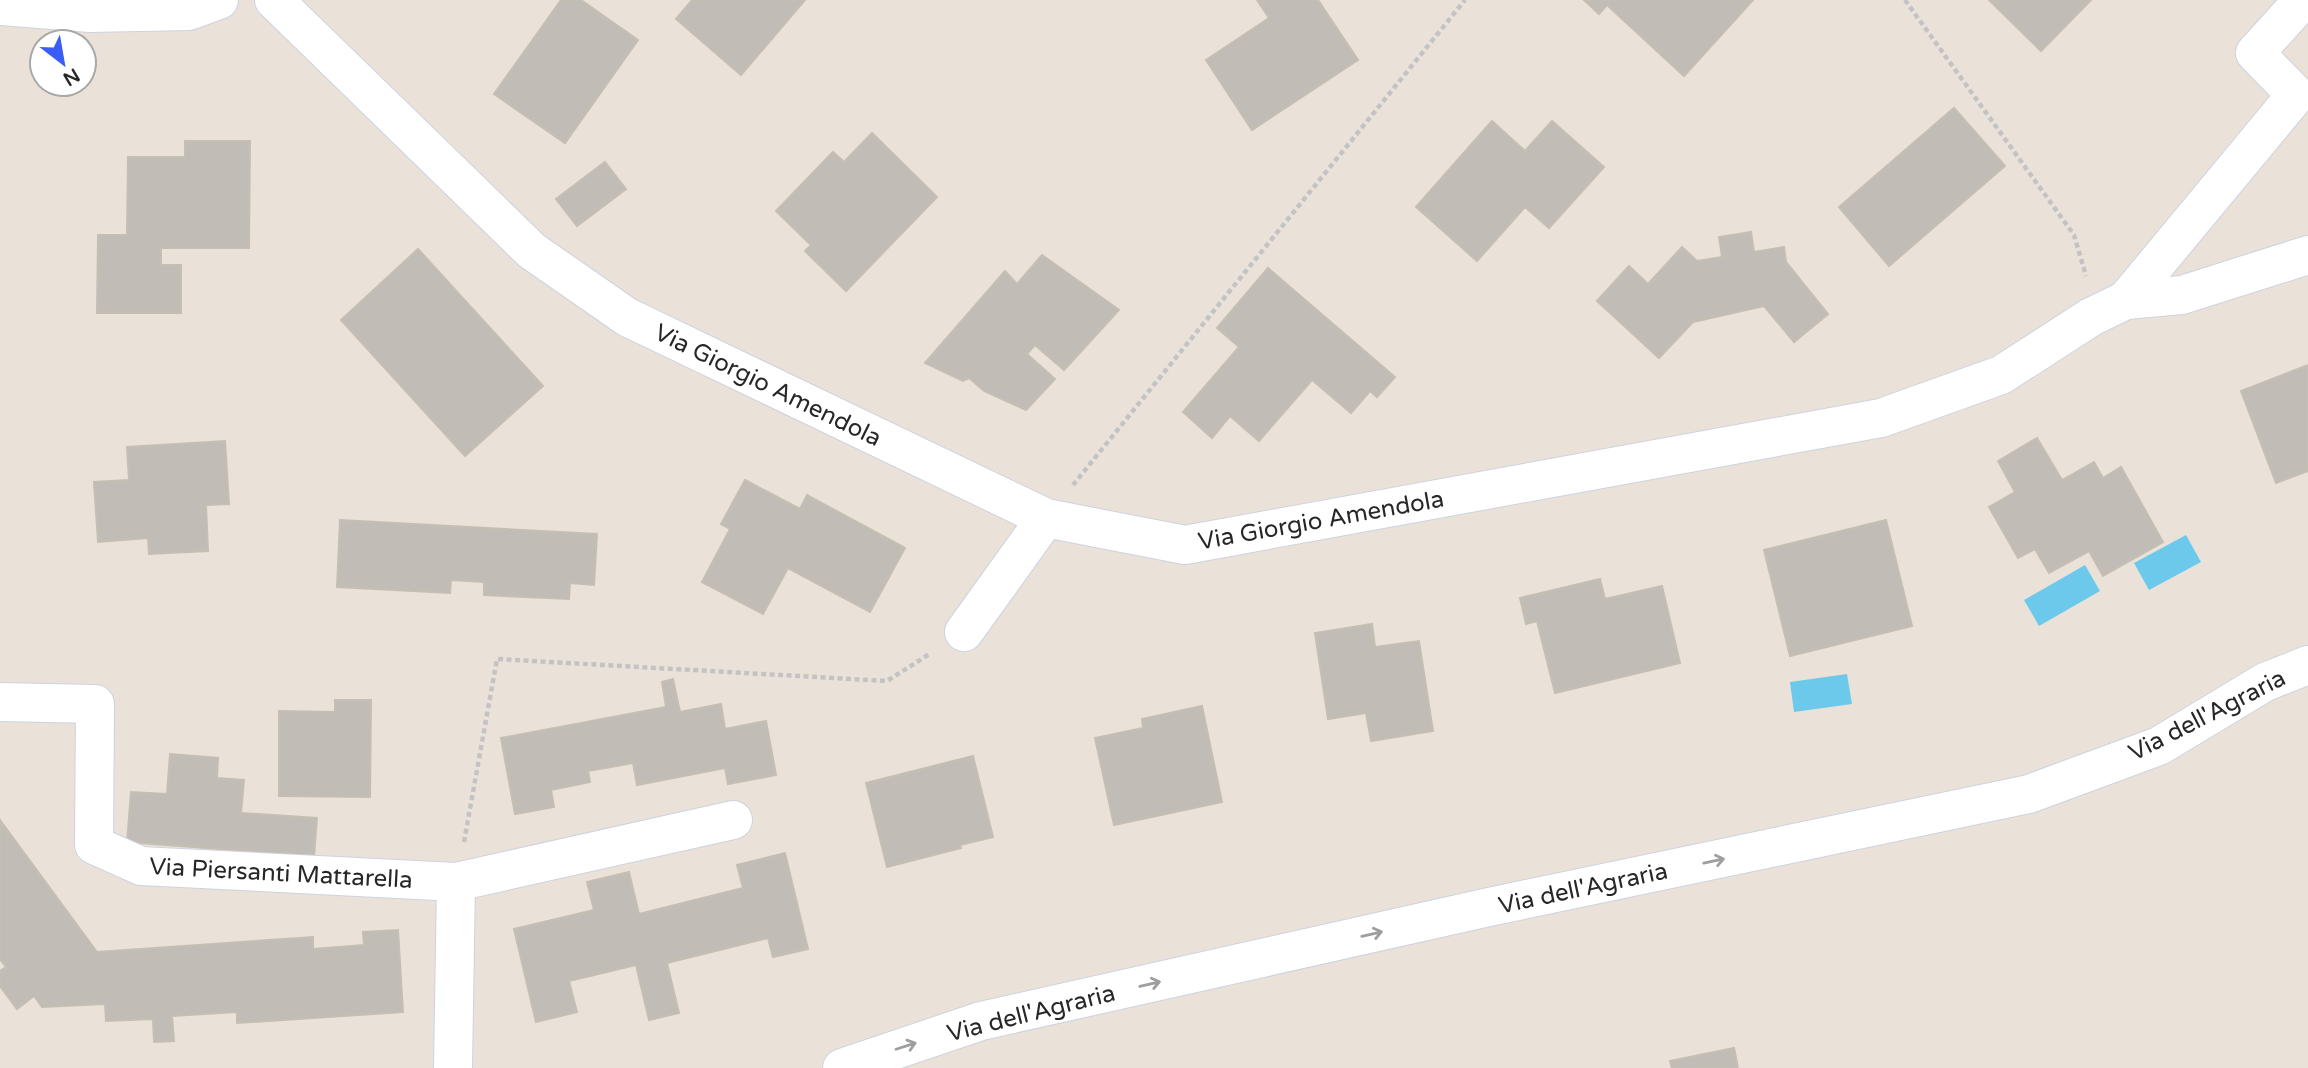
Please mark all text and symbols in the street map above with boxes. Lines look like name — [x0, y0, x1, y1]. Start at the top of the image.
north arrow — [28, 28, 98, 98]
text: N — [59, 63, 83, 90]
street label: Via Giorgio Amendola — [650, 318, 886, 453]
street label: Via Giorgio Amendola — [1196, 485, 1446, 556]
street label: Via dell'Agraria — [2124, 663, 2291, 767]
street label: Via Piersanti Mattarella — [149, 852, 413, 895]
one-way arrow — [1702, 853, 1725, 867]
street label: Via dell'Agraria — [1496, 856, 1670, 921]
one-way arrow — [1360, 926, 1383, 940]
one-way arrow — [1138, 976, 1161, 990]
street label: Via dell'Agraria — [944, 979, 1118, 1048]
one-way arrow — [895, 1039, 917, 1052]

